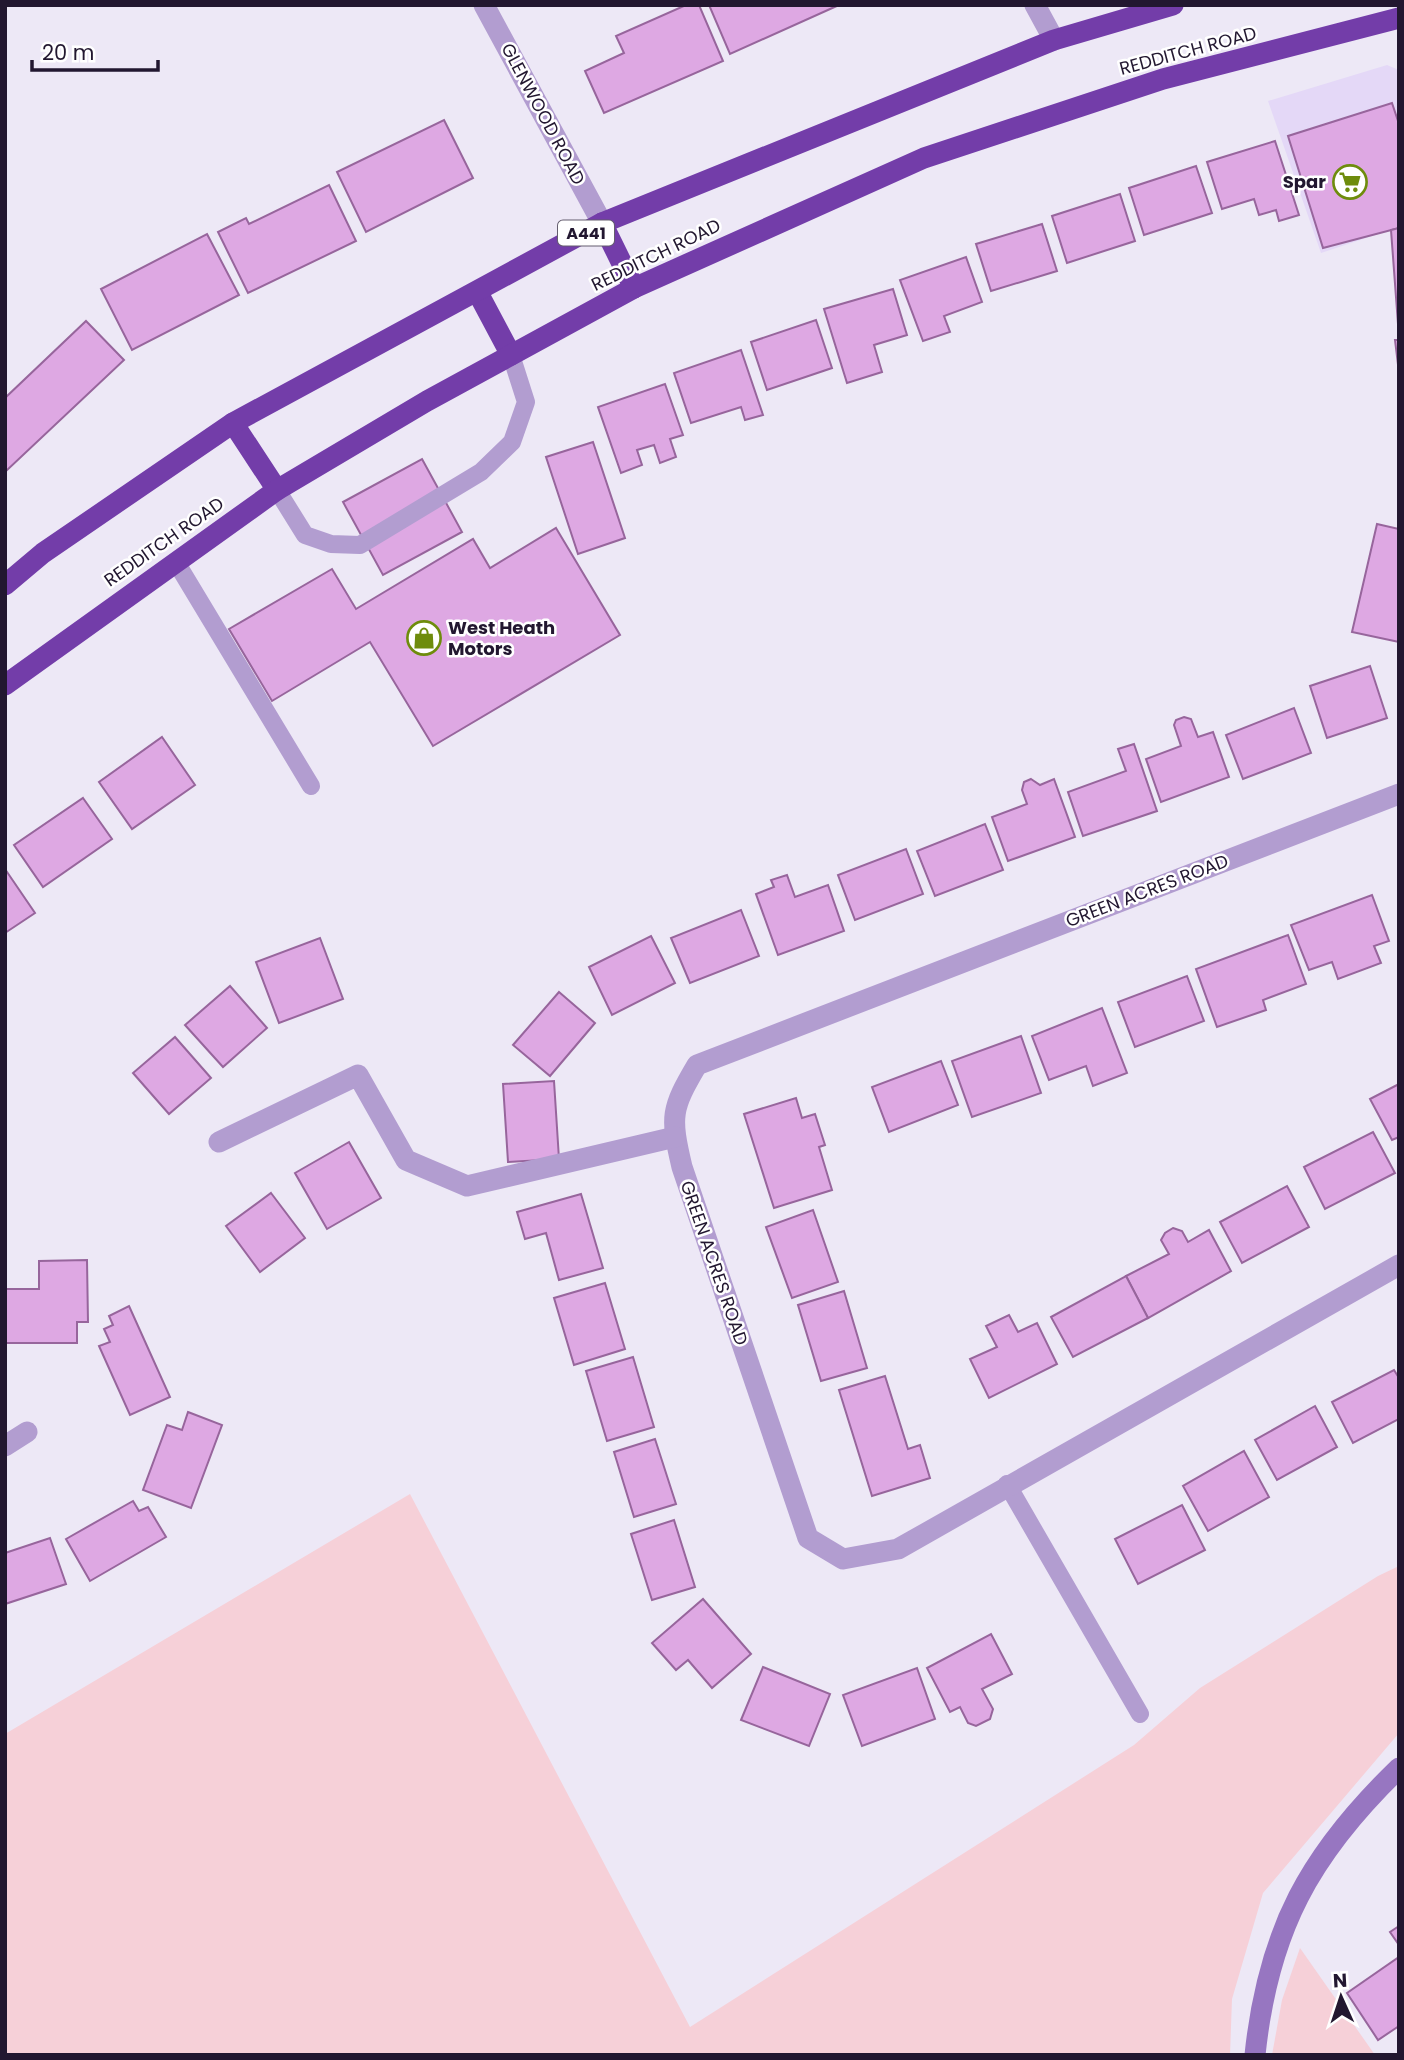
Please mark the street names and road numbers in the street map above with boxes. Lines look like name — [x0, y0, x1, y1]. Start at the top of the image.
street label: REDDITCH ROAD — [1117, 20, 1259, 81]
street label: GLENWOOD ROAD — [496, 39, 591, 189]
street label: REDDITCH ROAD — [587, 212, 725, 297]
road number: A441 — [558, 220, 614, 246]
street label: REDDITCH ROAD — [99, 491, 229, 592]
street label: GREEN ACRES ROAD — [1062, 848, 1232, 933]
street label: GREEN ACRES ROAD — [675, 1177, 754, 1348]

